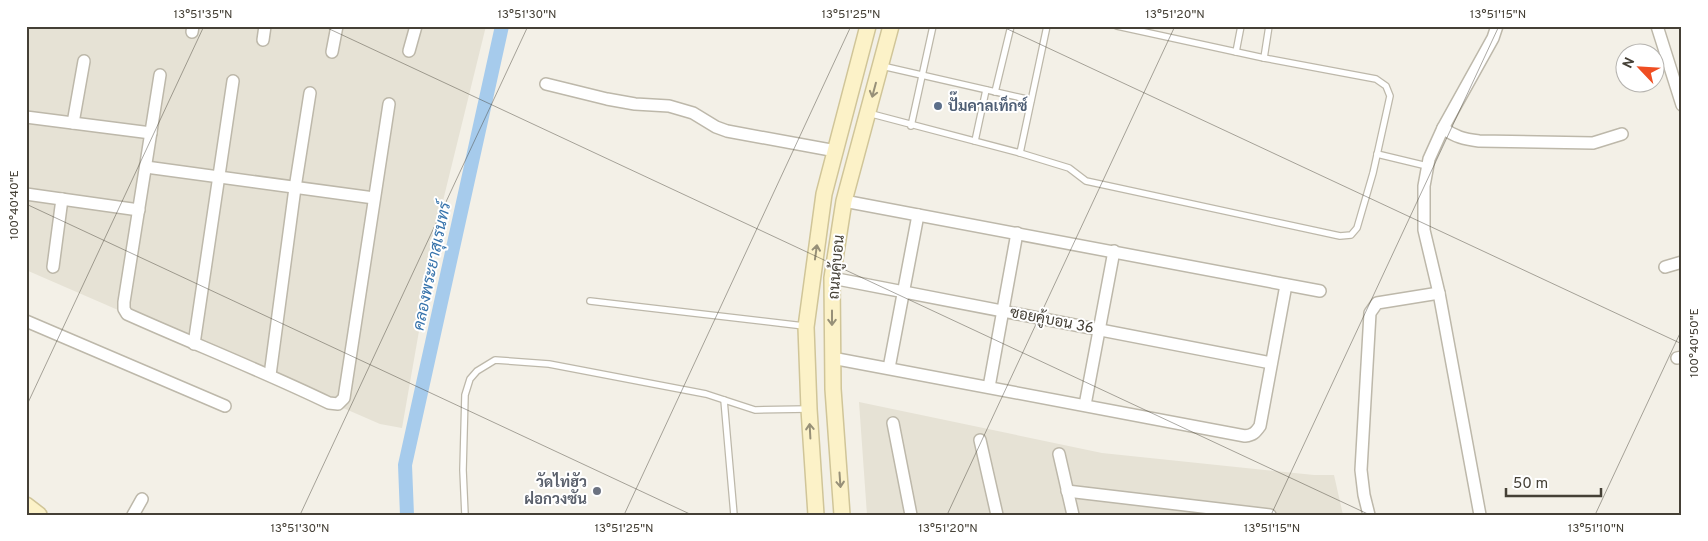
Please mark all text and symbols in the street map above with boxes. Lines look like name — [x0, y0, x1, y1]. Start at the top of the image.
text: 13°51'35"N — [173, 7, 233, 23]
text: 13°51'30"N — [497, 7, 557, 23]
text: 13°51'25"N — [821, 7, 881, 23]
text: 13°51'20"N — [1145, 7, 1205, 23]
text: 13°51'15"N — [1470, 7, 1526, 23]
north arrow — [1616, 42, 1666, 92]
text: N — [1620, 55, 1639, 71]
one-way arrow — [869, 82, 878, 98]
place label: ปั๊มคาลเท็กซ์ — [948, 91, 1029, 117]
marker: ปั๊มคาลเท็กซ์ — [932, 100, 944, 112]
text: 100°40'40"E — [7, 170, 23, 240]
water label: คลองพระยาสุเรนทร์ — [406, 198, 457, 332]
street label: ถนนคู้บอน — [823, 234, 850, 300]
one-way arrow — [812, 244, 822, 260]
street label: ซอยคู้บอน 36 — [1008, 302, 1096, 339]
text: 100°40'50"E — [1687, 308, 1703, 378]
one-way arrow — [827, 310, 837, 326]
one-way arrow — [806, 423, 815, 439]
scale bar — [1506, 466, 1600, 498]
place label: วัดไท่ฮัว ฝอกวงซัน — [524, 472, 587, 510]
one-way arrow — [835, 472, 845, 488]
text: 50 m — [1513, 475, 1548, 494]
marker: วัดไท่ฮัว ฝอกวงซัน — [591, 485, 603, 497]
text: 13°51'30"N — [270, 521, 330, 537]
text: 13°51'25"N — [594, 521, 654, 537]
text: 13°51'20"N — [918, 521, 978, 537]
text: 13°51'15"N — [1244, 521, 1300, 537]
text: 13°51'10"N — [1568, 521, 1624, 537]

